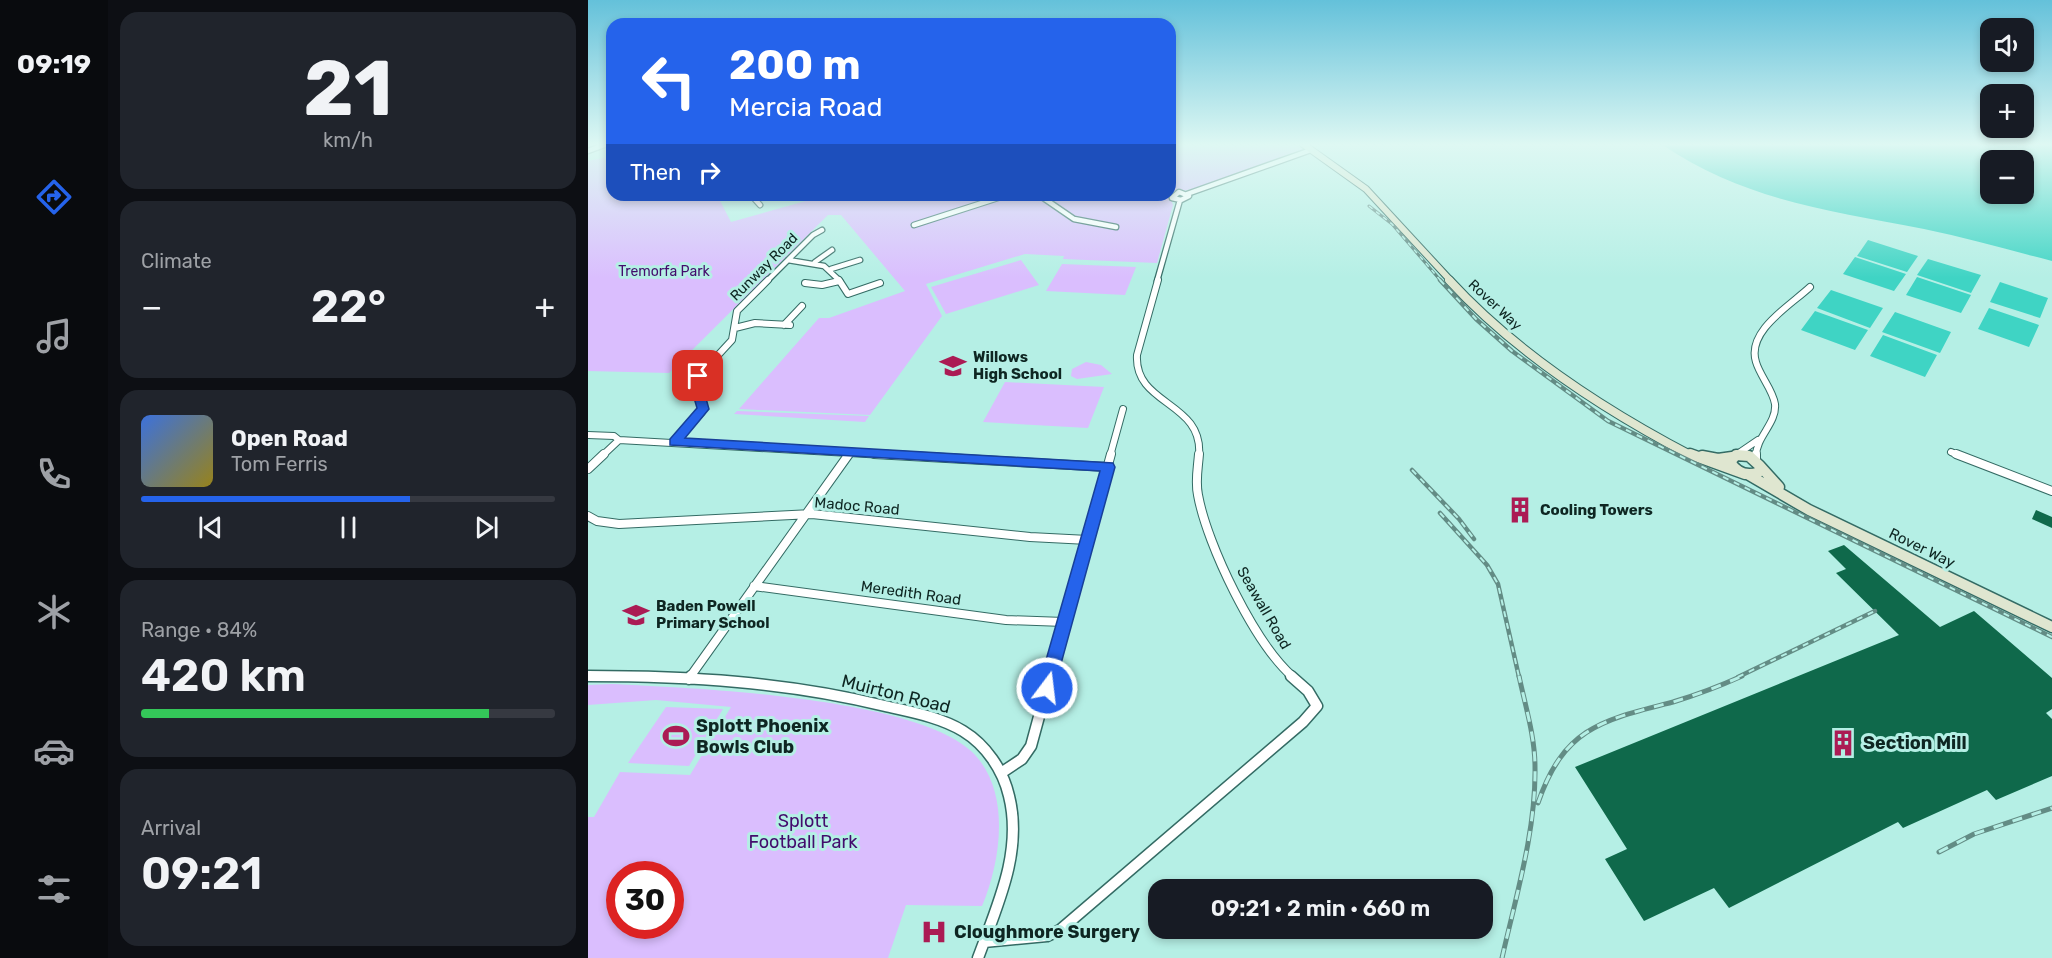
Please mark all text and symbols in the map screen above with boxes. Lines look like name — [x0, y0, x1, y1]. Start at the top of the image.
map controls — [1980, 18, 2034, 204]
button: sound — [1980, 18, 2034, 72]
text: 200 m — [729, 40, 861, 90]
text: 21 — [303, 42, 393, 135]
icon: left — [630, 42, 708, 120]
text: 09:19 — [17, 48, 91, 80]
button: + — [1980, 84, 2034, 138]
text: Mercia Road — [729, 91, 883, 123]
text: km/h — [323, 128, 373, 152]
button: − — [1980, 150, 2034, 204]
icon: right — [693, 156, 726, 189]
text: Then — [630, 159, 681, 186]
icon: directions — [33, 176, 75, 218]
street label: Runway Road — [727, 230, 801, 304]
text: Climate — [141, 249, 212, 273]
park label: Tremorfa Park — [618, 263, 710, 280]
street label: Rover Way — [1465, 276, 1525, 334]
text: 22° — [311, 280, 386, 333]
text: − — [141, 287, 162, 326]
text: + — [534, 287, 555, 326]
icon: music — [33, 315, 75, 357]
place label: Willows High School — [973, 348, 1062, 383]
pin — [672, 350, 723, 401]
school or university icon: Willows High School — [938, 351, 968, 381]
icon: arrive — [681, 359, 714, 392]
text: Open Road — [231, 425, 348, 452]
text: Tom Ferris — [231, 452, 328, 476]
icon: phone — [33, 453, 75, 495]
street label: Madoc Road — [814, 493, 900, 519]
building icon: Cooling Towers — [1505, 495, 1535, 525]
place label: Cooling Towers — [1540, 501, 1653, 519]
icon: previous — [194, 511, 227, 544]
icon: pause — [332, 511, 365, 544]
icon: next — [470, 511, 503, 544]
street label: Rover Way — [1886, 524, 1958, 572]
street label: Seawall Road — [1233, 563, 1295, 653]
street label: Meredith Road — [860, 577, 962, 609]
icon: climate — [33, 591, 75, 633]
place label: Baden Powell Primary School — [656, 597, 770, 632]
school or university icon: Baden Powell Primary School — [621, 600, 651, 630]
text: Range · 84% — [141, 618, 257, 642]
text: 420 km — [141, 649, 306, 702]
position arrow — [1015, 656, 1079, 720]
street label: Muirton Road — [839, 670, 953, 718]
place label: Splott Phoenix Bowls Club — [696, 715, 829, 758]
sports icon: Splott Phoenix Bowls Club — [661, 721, 691, 751]
building icon: Section Mill — [1828, 728, 1858, 758]
icon: car — [33, 730, 75, 772]
place label: Section Mill — [1863, 732, 1967, 754]
park label: Splott Football Park — [748, 810, 858, 853]
text: Arrival — [141, 816, 201, 840]
text: 09:21 — [141, 847, 262, 900]
speed limit sign: 30 — [606, 861, 684, 939]
icon: filters — [33, 868, 75, 910]
text: 09:21 · 2 min · 660 m — [1211, 895, 1430, 922]
hospital icon: Cloughmore Surgery — [919, 917, 949, 947]
place label: Cloughmore Surgery — [954, 921, 1140, 943]

